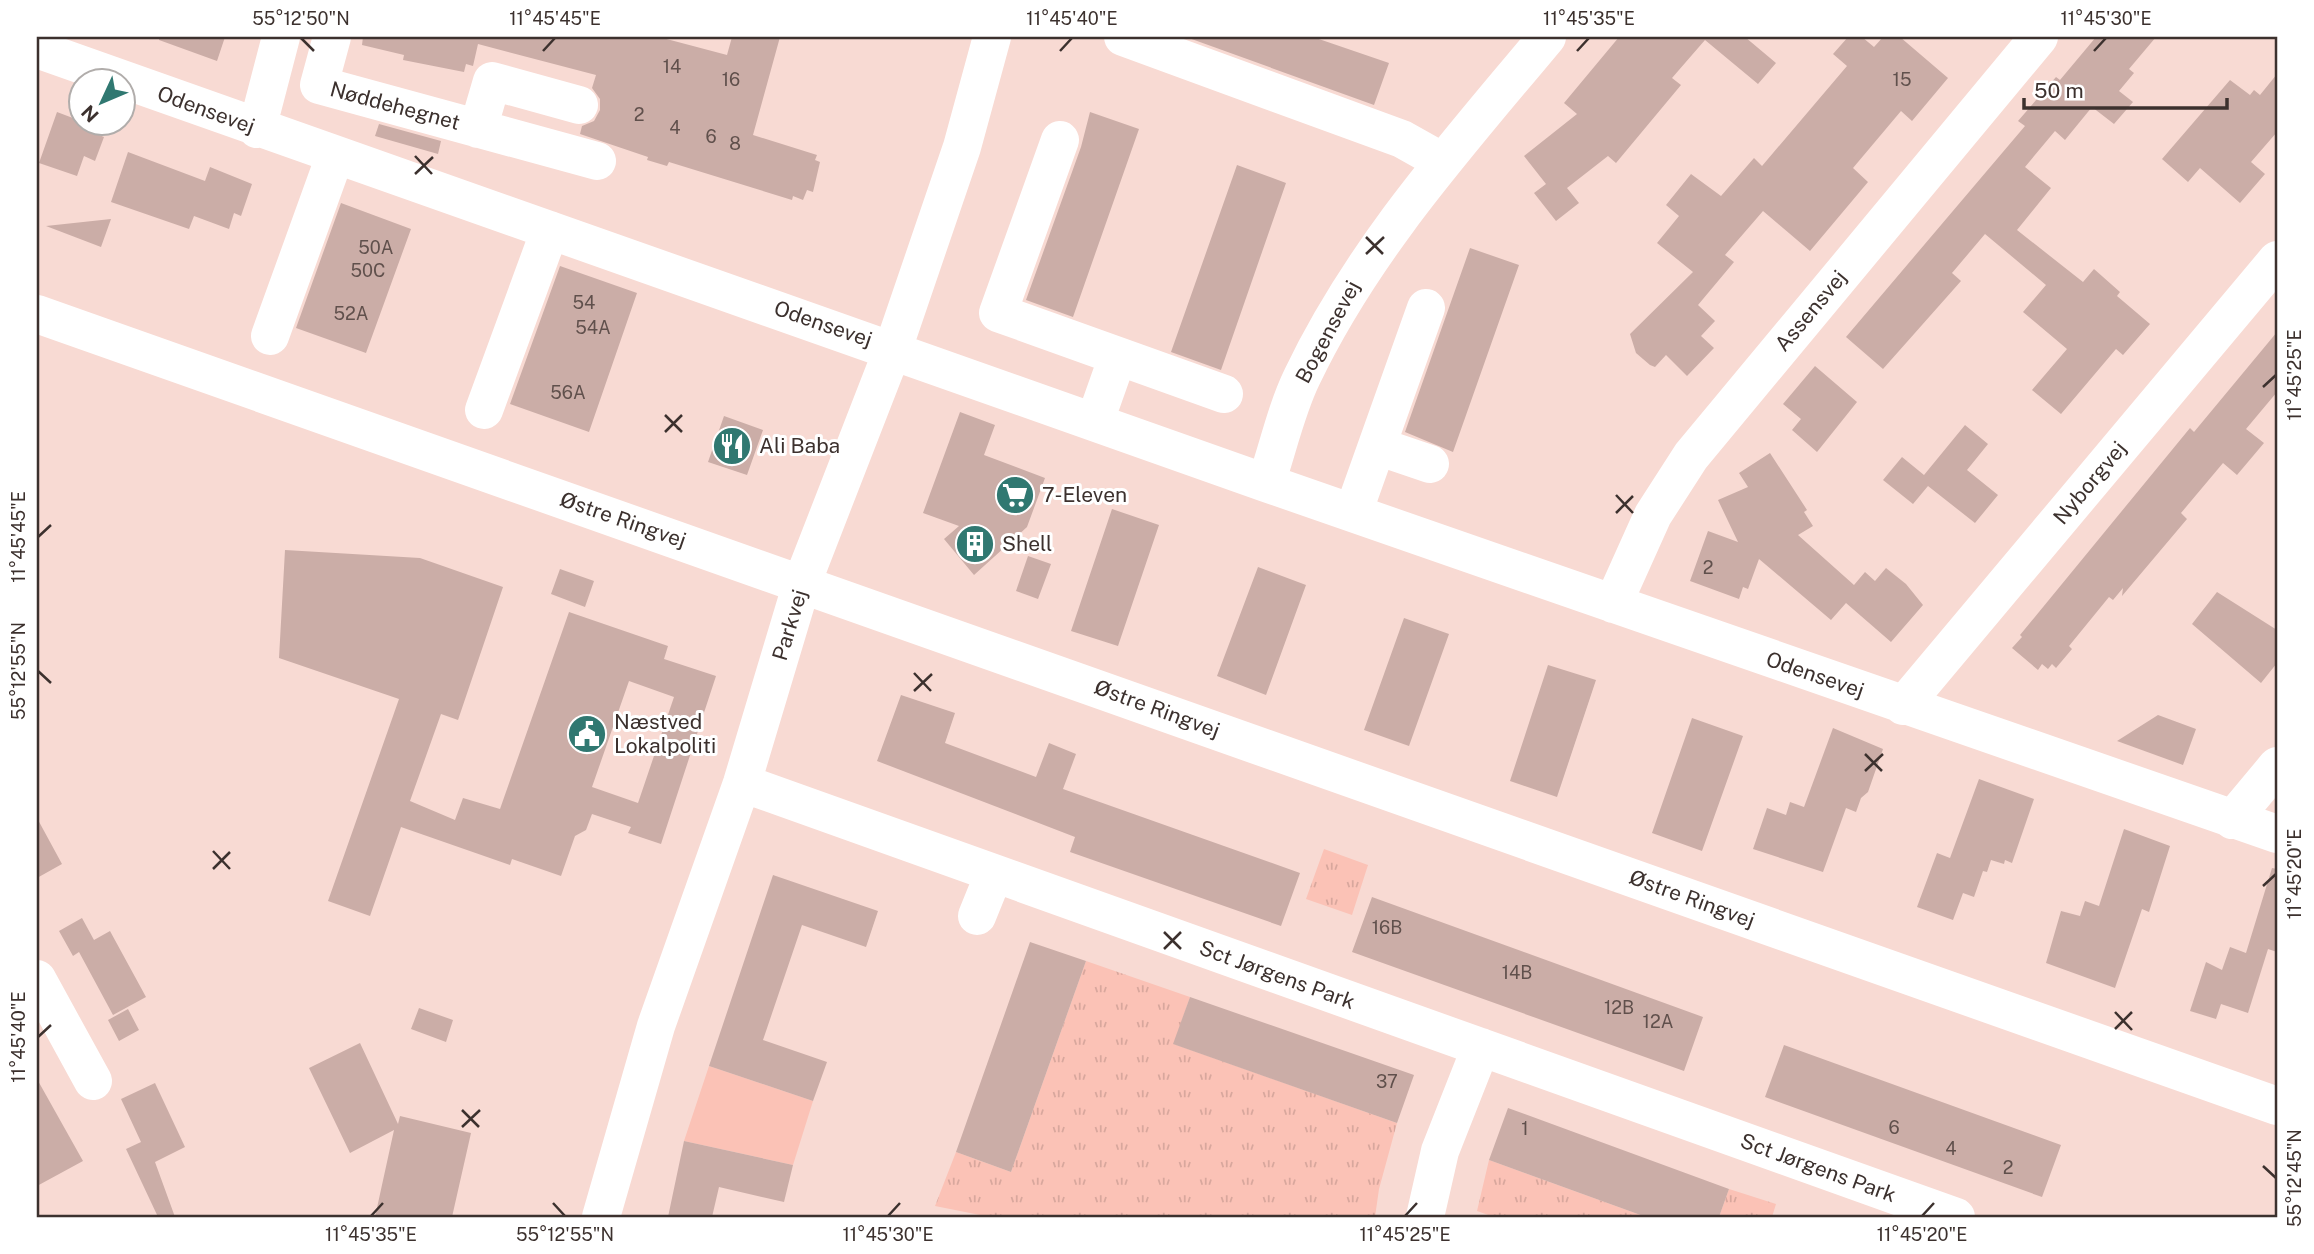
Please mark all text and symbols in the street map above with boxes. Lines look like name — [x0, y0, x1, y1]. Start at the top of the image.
text: 55°12'50"N — [252, 8, 350, 29]
text: 11°45'45"E — [509, 8, 601, 29]
text: 11°45'40"E — [1026, 8, 1118, 29]
text: 11°45'35"E — [1543, 8, 1635, 29]
text: 11°45'30"E — [2060, 8, 2152, 29]
house number: 14 — [663, 56, 681, 77]
north arrow — [66, 66, 136, 136]
scale bar — [2024, 66, 2226, 110]
house number: 16 — [722, 69, 740, 90]
house number: 15 — [1893, 69, 1911, 90]
street label: Nøddehegnet — [327, 76, 463, 135]
text: 50 m — [2034, 78, 2084, 103]
street label: Odensevej — [154, 80, 258, 139]
text: N — [77, 101, 103, 127]
house number: 2 — [634, 104, 644, 125]
house number: 4 — [669, 117, 681, 138]
house number: 6 — [705, 126, 717, 147]
house number: 8 — [729, 133, 741, 154]
house number: 50A — [358, 237, 394, 258]
house number: 50C — [351, 260, 385, 281]
street label: Assensvej — [1770, 265, 1852, 356]
street label: Bogensevej — [1290, 276, 1365, 387]
house number: 54 — [573, 292, 595, 313]
street label: Odensevej — [771, 295, 875, 352]
house number: 52A — [333, 303, 369, 324]
house number: 54A — [575, 317, 611, 338]
text: 11°45'25"E — [2284, 329, 2305, 421]
house number: 56A — [550, 382, 586, 403]
restaurant icon: Ali Baba — [711, 425, 753, 467]
place label: Ali Baba — [759, 433, 840, 458]
street label: Nyborgvej — [2048, 436, 2131, 529]
supermarket icon: 7-Eleven — [994, 474, 1036, 516]
place label: 7-Eleven — [1042, 482, 1127, 507]
street label: Østre Ringvej — [557, 486, 689, 553]
text: 11°45'45"E — [8, 491, 29, 583]
building icon: Shell — [954, 523, 996, 565]
place label: Shell — [1002, 531, 1052, 556]
house number: 2 — [1703, 557, 1713, 578]
street label: Parkvej — [767, 586, 812, 663]
text: 55°12'55"N — [8, 622, 29, 720]
street label: Odensevej — [1763, 646, 1867, 703]
street label: Østre Ringvej — [1091, 674, 1223, 743]
place label: Næstved Lokalpoliti — [614, 709, 716, 758]
public building icon: Næstved Lokalpoliti — [566, 713, 608, 755]
text: 11°45'20"E — [2284, 829, 2305, 919]
street label: Østre Ringvej — [1626, 864, 1758, 933]
house number: 16B — [1372, 917, 1402, 938]
street label: Sct Jørgens Park — [1196, 935, 1359, 1014]
house number: 14B — [1502, 962, 1532, 983]
text: 11°45'40"E — [8, 991, 29, 1083]
house number: 12B — [1604, 997, 1634, 1018]
house number: 12A — [1643, 1011, 1674, 1032]
house number: 37 — [1376, 1071, 1398, 1092]
house number: 6 — [1888, 1117, 1900, 1138]
house number: 1 — [1521, 1118, 1529, 1139]
street label: Sct Jørgens Park — [1737, 1128, 1900, 1207]
text: 55°12'45"N — [2284, 1129, 2305, 1227]
house number: 4 — [1945, 1138, 1957, 1159]
house number: 2 — [2003, 1157, 2013, 1178]
text: 11°45'35"E — [325, 1224, 417, 1245]
text: 55°12'55"N — [516, 1224, 614, 1245]
text: 11°45'30"E — [842, 1224, 934, 1245]
text: 11°45'25"E — [1359, 1224, 1451, 1245]
text: 11°45'20"E — [1877, 1224, 1967, 1245]

